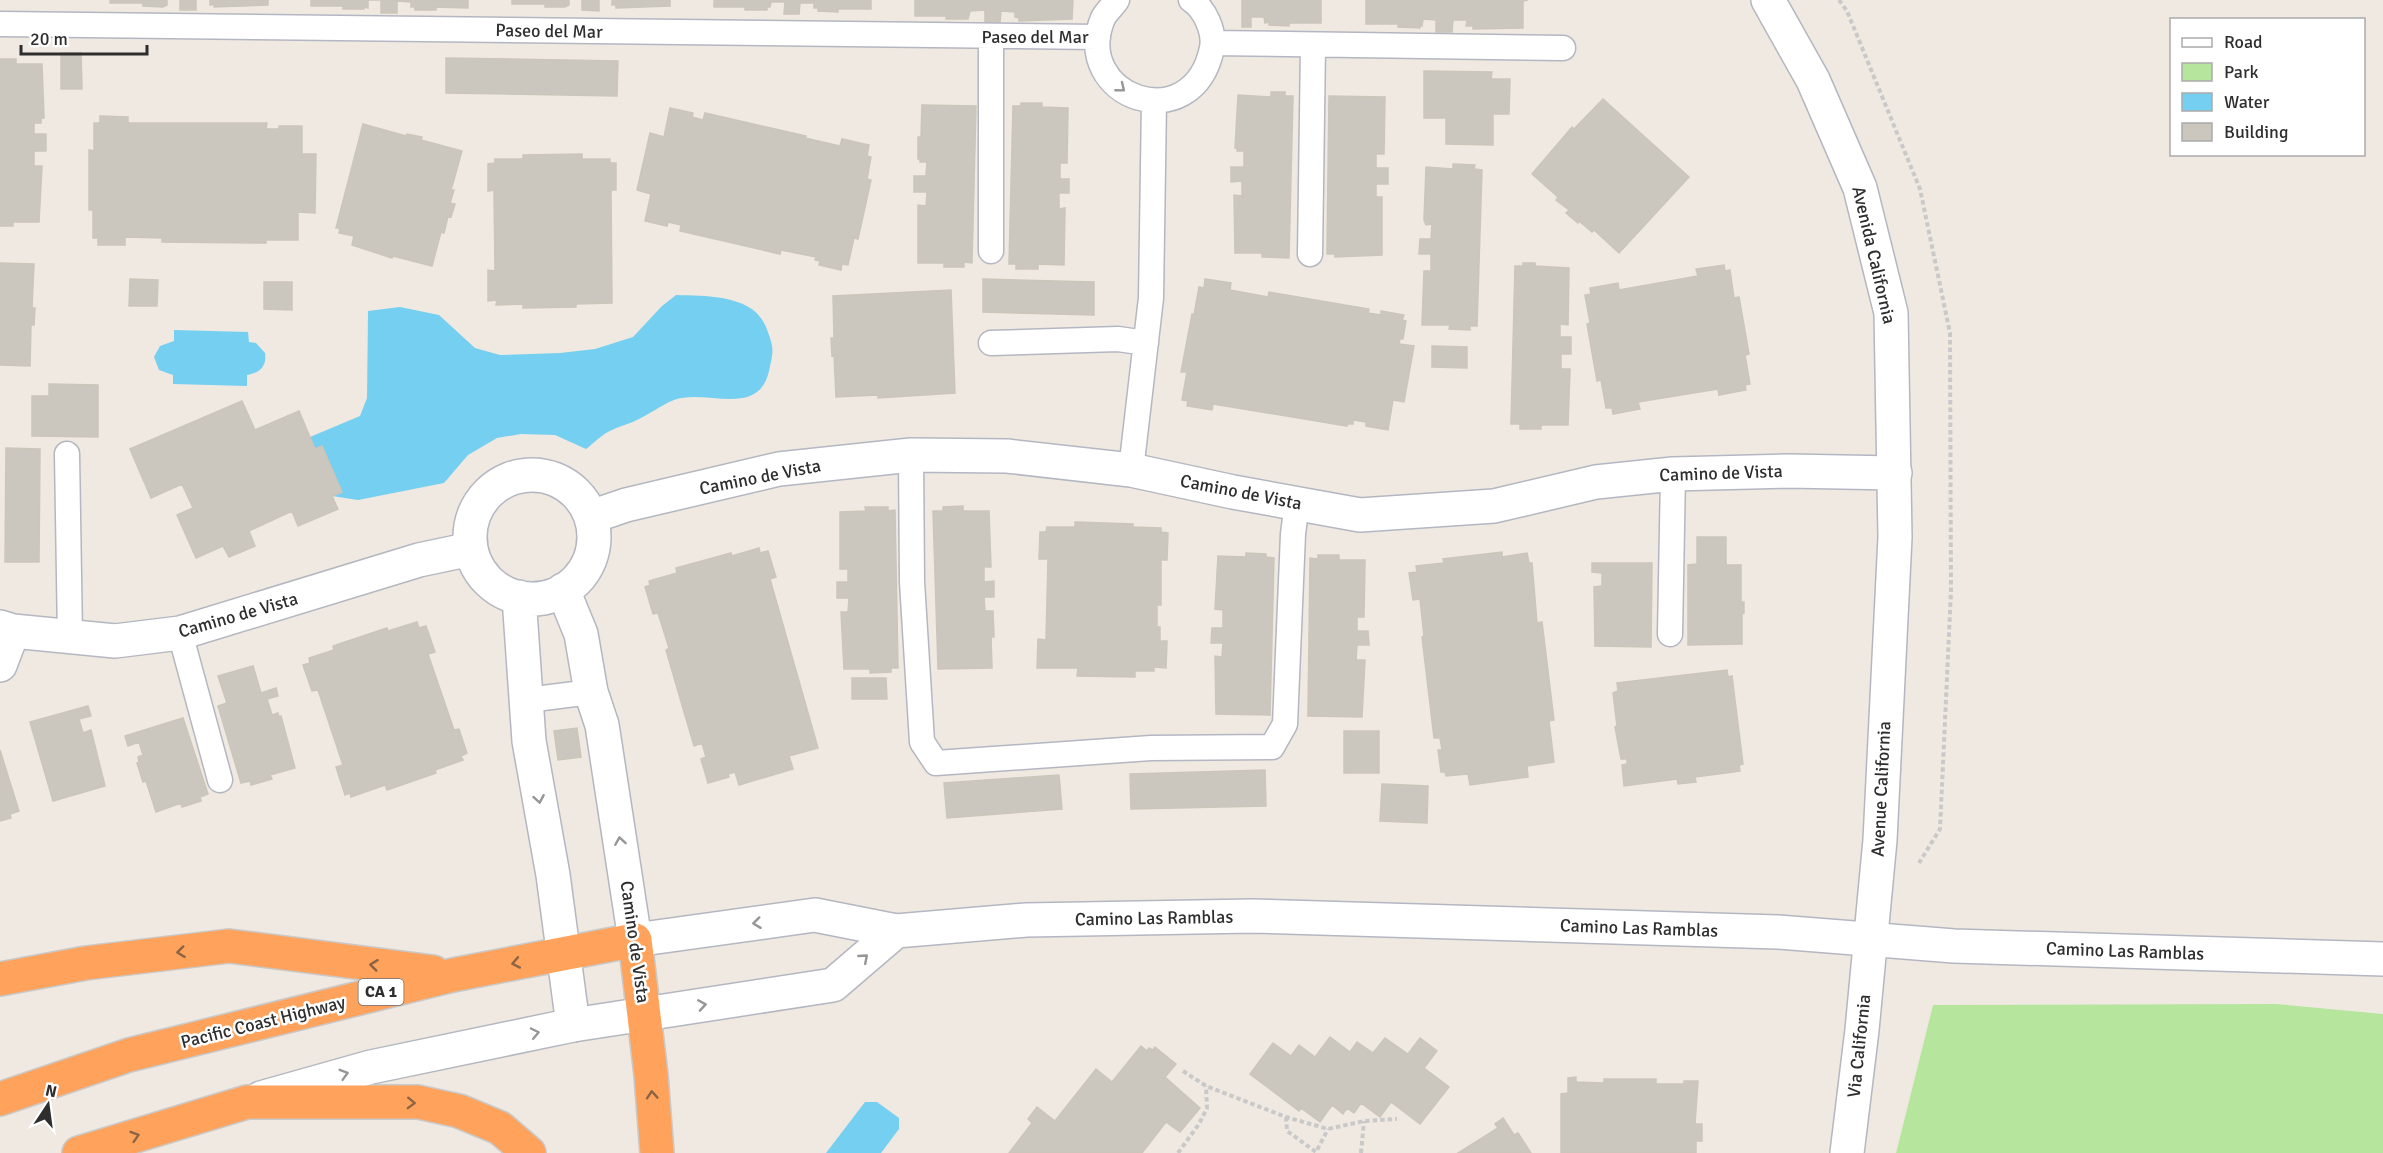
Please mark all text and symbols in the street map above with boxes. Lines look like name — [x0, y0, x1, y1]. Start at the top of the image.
scale bar — [21, 18, 147, 56]
legend — [2170, 18, 2365, 156]
street label: Paseo del Mar — [495, 19, 603, 43]
street label: Paseo del Mar — [981, 26, 1089, 48]
text: 20 m — [30, 28, 68, 50]
text: Road — [2224, 31, 2263, 53]
text: Park — [2224, 61, 2259, 83]
one-way arrow — [1114, 80, 1125, 91]
text: Water — [2224, 91, 2270, 113]
text: Building — [2224, 121, 2288, 143]
street label: Avenida California — [1847, 184, 1901, 326]
street label: Camino de Vista — [697, 454, 823, 500]
street label: Camino de Vista — [1659, 460, 1783, 486]
street label: Camino de Vista — [1178, 469, 1304, 515]
street label: Camino de Vista — [176, 587, 300, 643]
street label: Avenue California — [1866, 721, 1896, 857]
one-way arrow — [532, 793, 545, 803]
one-way arrow — [615, 836, 627, 845]
street label: Camino de Vista — [616, 879, 654, 1005]
street label: Camino Las Ramblas — [1075, 906, 1233, 930]
street label: Camino Las Ramblas — [1559, 914, 1719, 942]
one-way arrow — [752, 916, 762, 928]
street label: Camino Las Ramblas — [2045, 937, 2205, 965]
one-way arrow — [176, 945, 185, 958]
one-way arrow — [857, 954, 868, 965]
one-way arrow — [511, 956, 521, 969]
one-way arrow — [370, 959, 379, 971]
road number: CA 1 — [358, 979, 404, 1005]
street label: Pacific Coast Highway — [178, 991, 348, 1053]
street label: Via California — [1843, 993, 1875, 1099]
one-way arrow — [697, 999, 707, 1012]
one-way arrow — [529, 1027, 539, 1040]
one-way arrow — [339, 1069, 349, 1082]
north arrow — [18, 1075, 78, 1135]
text: N — [43, 1080, 59, 1102]
one-way arrow — [646, 1090, 659, 1099]
one-way arrow — [406, 1096, 415, 1109]
one-way arrow — [129, 1131, 140, 1143]

